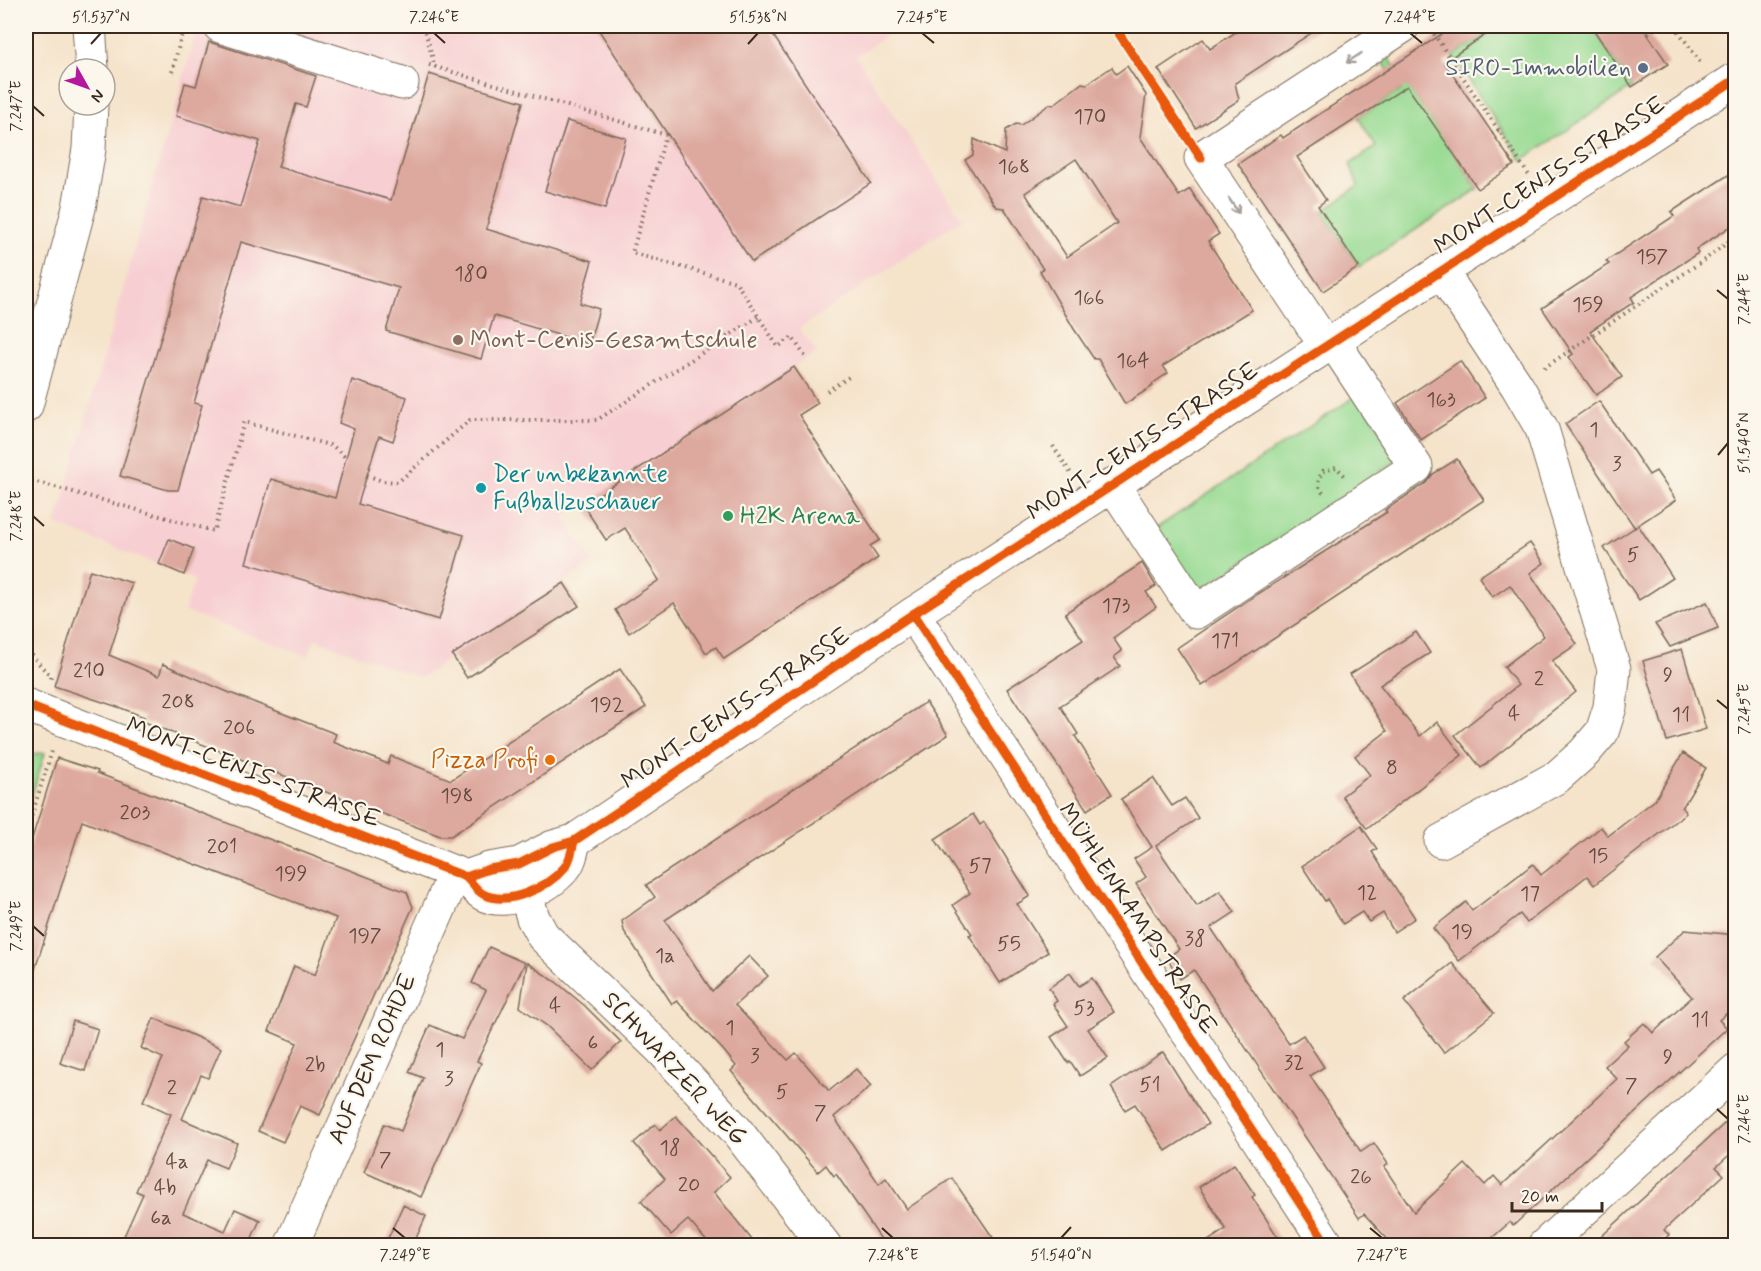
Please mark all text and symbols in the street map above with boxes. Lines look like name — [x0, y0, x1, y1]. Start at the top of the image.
text: 51.537°N — [72, 8, 130, 28]
text: 7.246°E — [409, 8, 459, 28]
text: 51.538°N — [729, 8, 787, 28]
text: 7.245°E — [896, 8, 948, 28]
text: 7.244°E — [1384, 8, 1436, 28]
one-way arrow — [1346, 52, 1363, 64]
place label: SIRO-Immobilien — [1445, 53, 1631, 84]
north arrow — [57, 57, 117, 117]
marker: SIRO-Immobilien — [1636, 61, 1650, 75]
text: 7.247°E — [7, 80, 27, 132]
text: N — [86, 85, 109, 107]
street label: MONT-CENIS-STRASSE — [1428, 90, 1672, 262]
house number: 170 — [1074, 103, 1106, 131]
house number: 168 — [998, 153, 1030, 181]
one-way arrow — [1228, 198, 1240, 214]
house number: 157 — [1636, 243, 1668, 271]
house number: 180 — [454, 260, 488, 288]
text: 7.244°E — [1735, 273, 1755, 325]
house number: 166 — [1074, 284, 1104, 312]
house number: 159 — [1572, 291, 1604, 319]
place label: Mont-Cenis-Gesamtschule — [470, 325, 758, 356]
marker: Mont-Cenis-Gesamtschule — [451, 333, 465, 347]
house number: 164 — [1116, 347, 1150, 375]
street label: MONT-CENIS-STRASSE — [1021, 356, 1265, 528]
house number: 163 — [1426, 386, 1456, 414]
text: 51.540°N — [1735, 412, 1755, 474]
house number: 1 — [1589, 416, 1599, 444]
house number: 3 — [1612, 450, 1622, 478]
place label: Der unbekannte Fußballzuschauer — [493, 459, 668, 518]
marker: Der unbekannte Fußballzuschauer — [474, 481, 488, 495]
text: 7.248°E — [7, 490, 27, 542]
place label: H2K Arena — [740, 501, 860, 532]
marker: H2K Arena — [721, 509, 735, 523]
house number: 5 — [1627, 541, 1639, 569]
house number: 173 — [1102, 592, 1131, 620]
street label: MONT-CENIS-STRASSE — [615, 621, 857, 797]
house number: 171 — [1211, 627, 1239, 655]
house number: 210 — [73, 657, 105, 685]
house number: 9 — [1663, 661, 1673, 689]
house number: 2 — [1534, 665, 1544, 693]
text: 7.245°E — [1735, 683, 1755, 735]
house number: 208 — [161, 688, 195, 716]
house number: 192 — [590, 691, 624, 719]
house number: 4 — [1508, 700, 1520, 728]
house number: 11 — [1672, 701, 1690, 729]
street label: MONT-CENIS-STRASSE — [121, 710, 385, 836]
house number: 206 — [223, 714, 255, 742]
place label: Pizza Profi — [431, 745, 538, 776]
marker: Pizza Profi — [543, 753, 557, 767]
house number: 8 — [1386, 754, 1398, 782]
house number: 198 — [440, 782, 474, 810]
street label: MÜHLENKAMPSTRASSE — [1050, 797, 1224, 1041]
house number: 203 — [120, 799, 151, 827]
house number: 201 — [207, 833, 237, 861]
house number: 15 — [1588, 842, 1608, 870]
house number: 57 — [968, 852, 992, 880]
house number: 199 — [275, 860, 307, 888]
house number: 12 — [1357, 879, 1377, 907]
house number: 17 — [1520, 880, 1540, 908]
text: 7.249°E — [7, 900, 27, 951]
house number: 19 — [1451, 918, 1473, 946]
house number: 197 — [348, 922, 382, 950]
house number: 38 — [1185, 925, 1206, 953]
house number: 55 — [997, 930, 1021, 958]
house number: 1a — [655, 942, 675, 970]
street label: AUF DEM ROHDE — [321, 969, 425, 1149]
street label: SCHWARZER WEG — [595, 986, 753, 1152]
house number: 4 — [549, 992, 561, 1020]
house number: 53 — [1073, 994, 1095, 1022]
house number: 11 — [1691, 1006, 1709, 1034]
house number: 1 — [725, 1014, 735, 1042]
house number: 6 — [588, 1029, 598, 1057]
house number: 1 — [435, 1036, 445, 1064]
house number: 3 — [750, 1042, 760, 1070]
house number: 9 — [1663, 1043, 1673, 1071]
house number: 32 — [1284, 1049, 1304, 1077]
house number: 2b — [305, 1051, 325, 1079]
house number: 3 — [444, 1065, 454, 1093]
house number: 51 — [1139, 1071, 1161, 1099]
house number: 7 — [1625, 1072, 1638, 1100]
house number: 2 — [167, 1074, 177, 1102]
house number: 5 — [776, 1078, 788, 1106]
text: 7.246°E — [1735, 1094, 1755, 1144]
house number: 7 — [814, 1099, 827, 1127]
house number: 18 — [660, 1134, 680, 1162]
house number: 7 — [379, 1146, 392, 1174]
house number: 4a — [165, 1148, 189, 1176]
house number: 26 — [1350, 1163, 1372, 1191]
house number: 20 — [678, 1171, 700, 1199]
house number: 4b — [154, 1174, 176, 1202]
scale bar — [1512, 1175, 1602, 1213]
text: 20 m — [1521, 1185, 1559, 1209]
house number: 6a — [150, 1204, 172, 1232]
text: 7.249°E — [380, 1246, 431, 1266]
text: 7.248°E — [867, 1246, 919, 1266]
text: 51.540°N — [1030, 1246, 1092, 1266]
text: 7.247°E — [1356, 1246, 1408, 1266]

